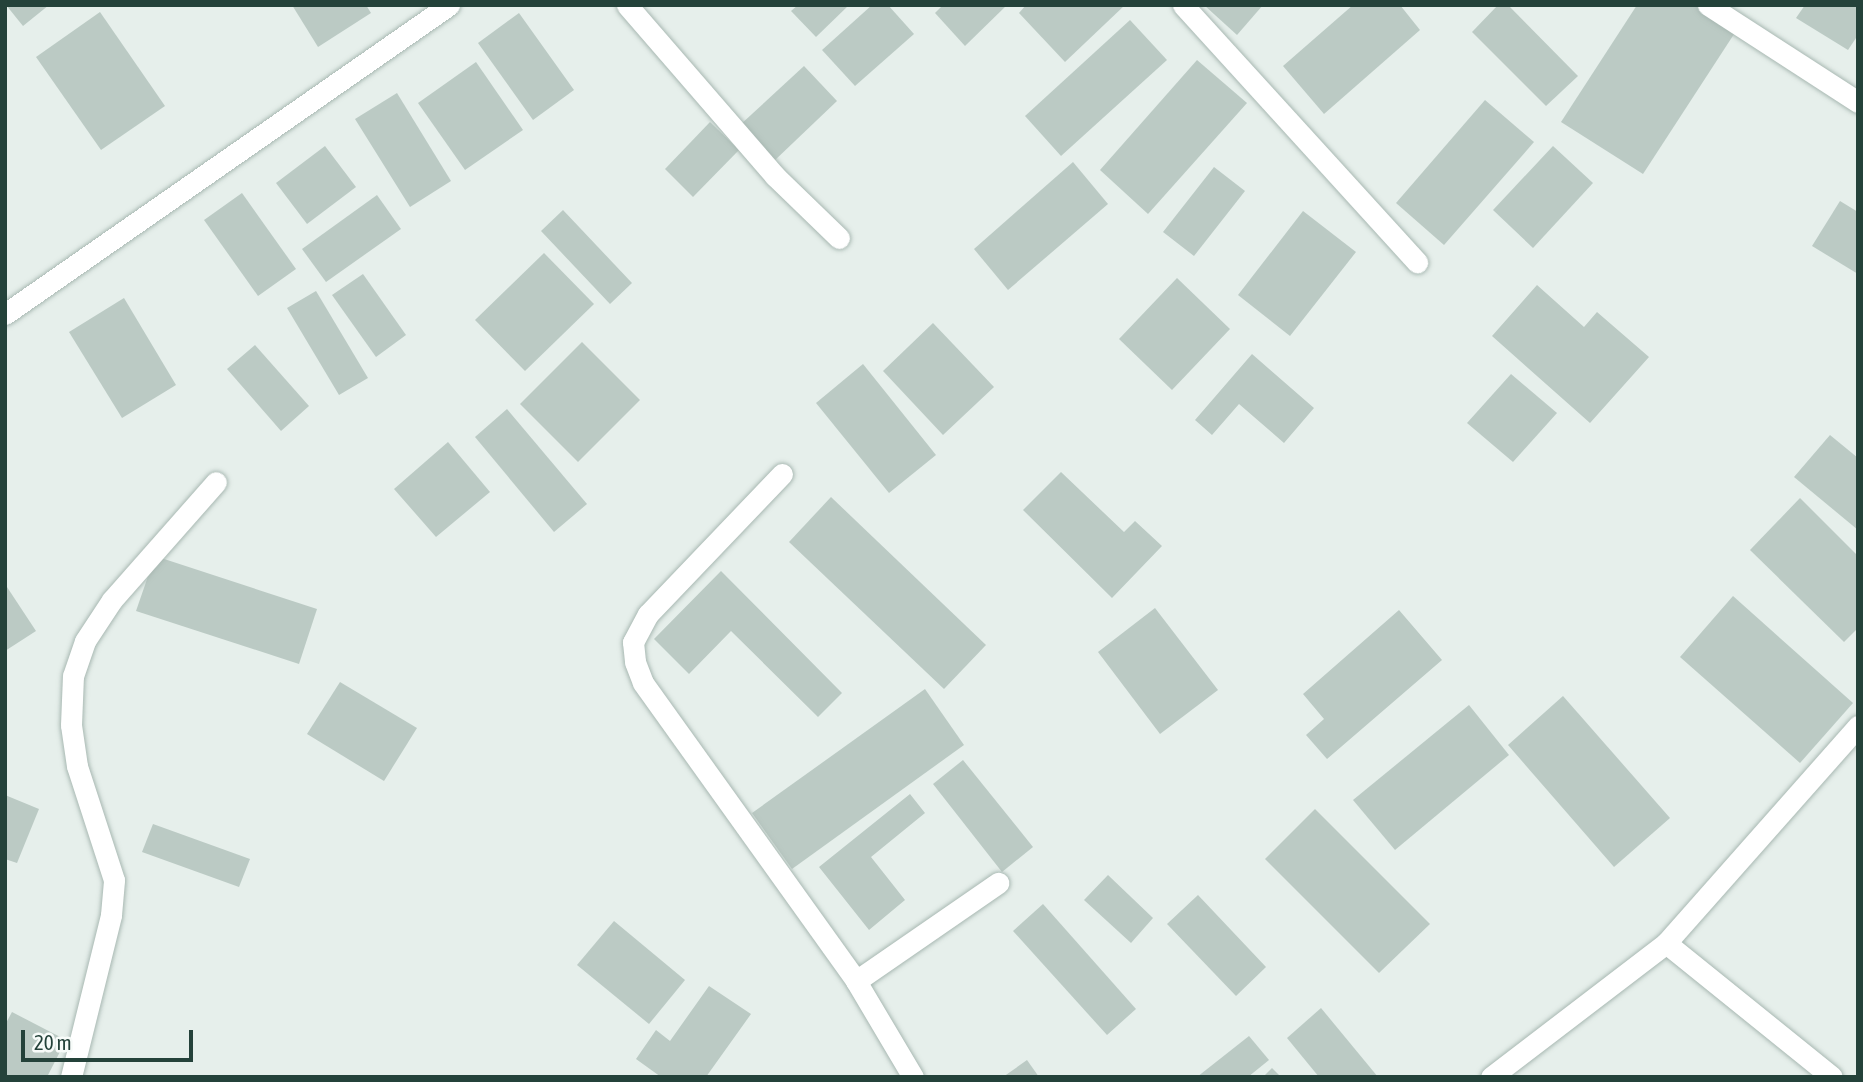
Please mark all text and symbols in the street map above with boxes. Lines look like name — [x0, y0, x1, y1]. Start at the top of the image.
scale bar — [24, 1016, 196, 1060]
text: 20 m — [34, 1030, 72, 1054]

